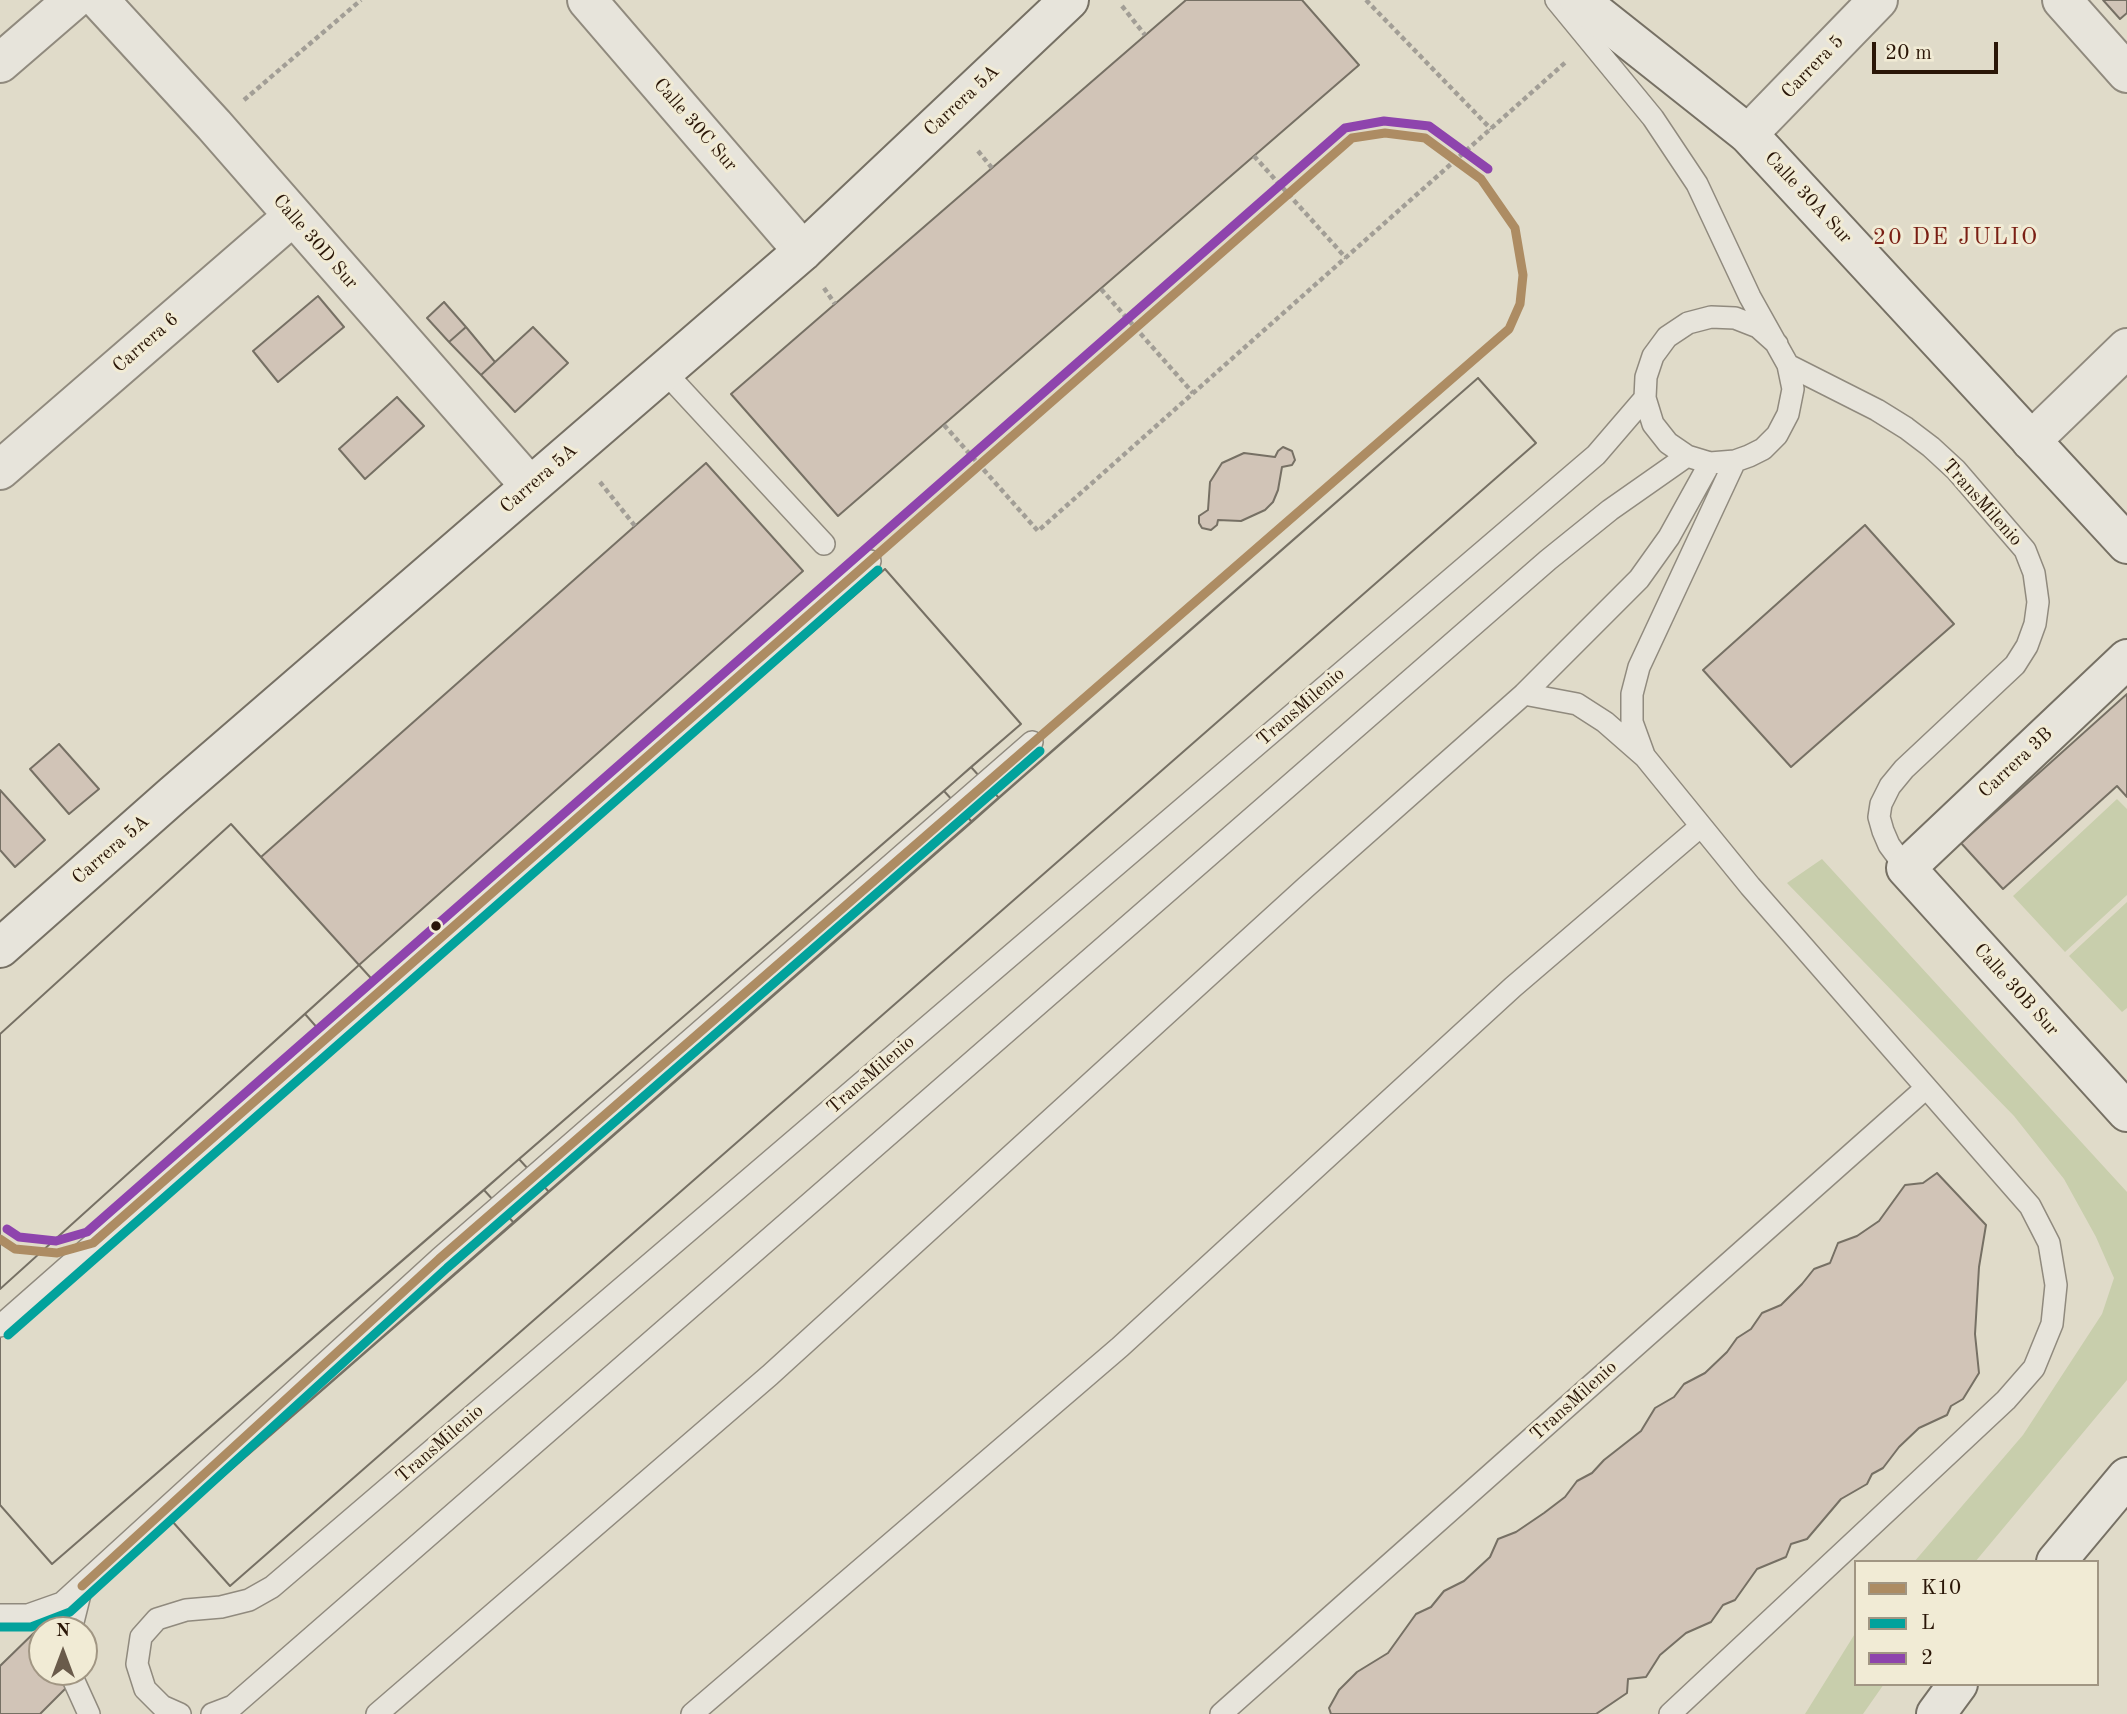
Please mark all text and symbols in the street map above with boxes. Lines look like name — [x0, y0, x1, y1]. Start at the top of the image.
scale bar — [1875, 28, 2001, 72]
street label: Carrera 5 — [1777, 30, 1849, 104]
text: 20 m — [1885, 43, 1932, 64]
street label: Carrera 5A — [920, 60, 1004, 142]
street label: Calle 30C Sur — [648, 74, 742, 176]
street label: Calle 30A Sur — [1759, 147, 1857, 249]
street label: Calle 30D Sur — [268, 190, 362, 294]
district label: 20 DE JULIO — [1874, 224, 2038, 252]
street label: Carrera 6 — [108, 308, 184, 378]
street label: Carrera 5A — [496, 439, 582, 519]
street label: TransMilenio — [1937, 455, 2027, 551]
street label: TransMilenio — [1252, 663, 1350, 751]
street label: Carrera 3B — [1974, 723, 2058, 803]
street label: Carrera 5A — [68, 810, 154, 890]
unlabelled marker — [429, 919, 443, 933]
street label: Calle 30B Sur — [1969, 939, 2063, 1041]
street label: TransMilenio — [822, 1031, 920, 1119]
street label: TransMilenio — [1526, 1356, 1622, 1446]
street label: TransMilenio — [391, 1400, 489, 1488]
legend — [1854, 1560, 2099, 1686]
text: K10 — [1921, 1578, 1961, 1599]
text: L — [1921, 1613, 1935, 1634]
north arrow — [28, 1616, 98, 1686]
text: N — [56, 1622, 70, 1641]
text: 2 — [1921, 1648, 1933, 1669]

